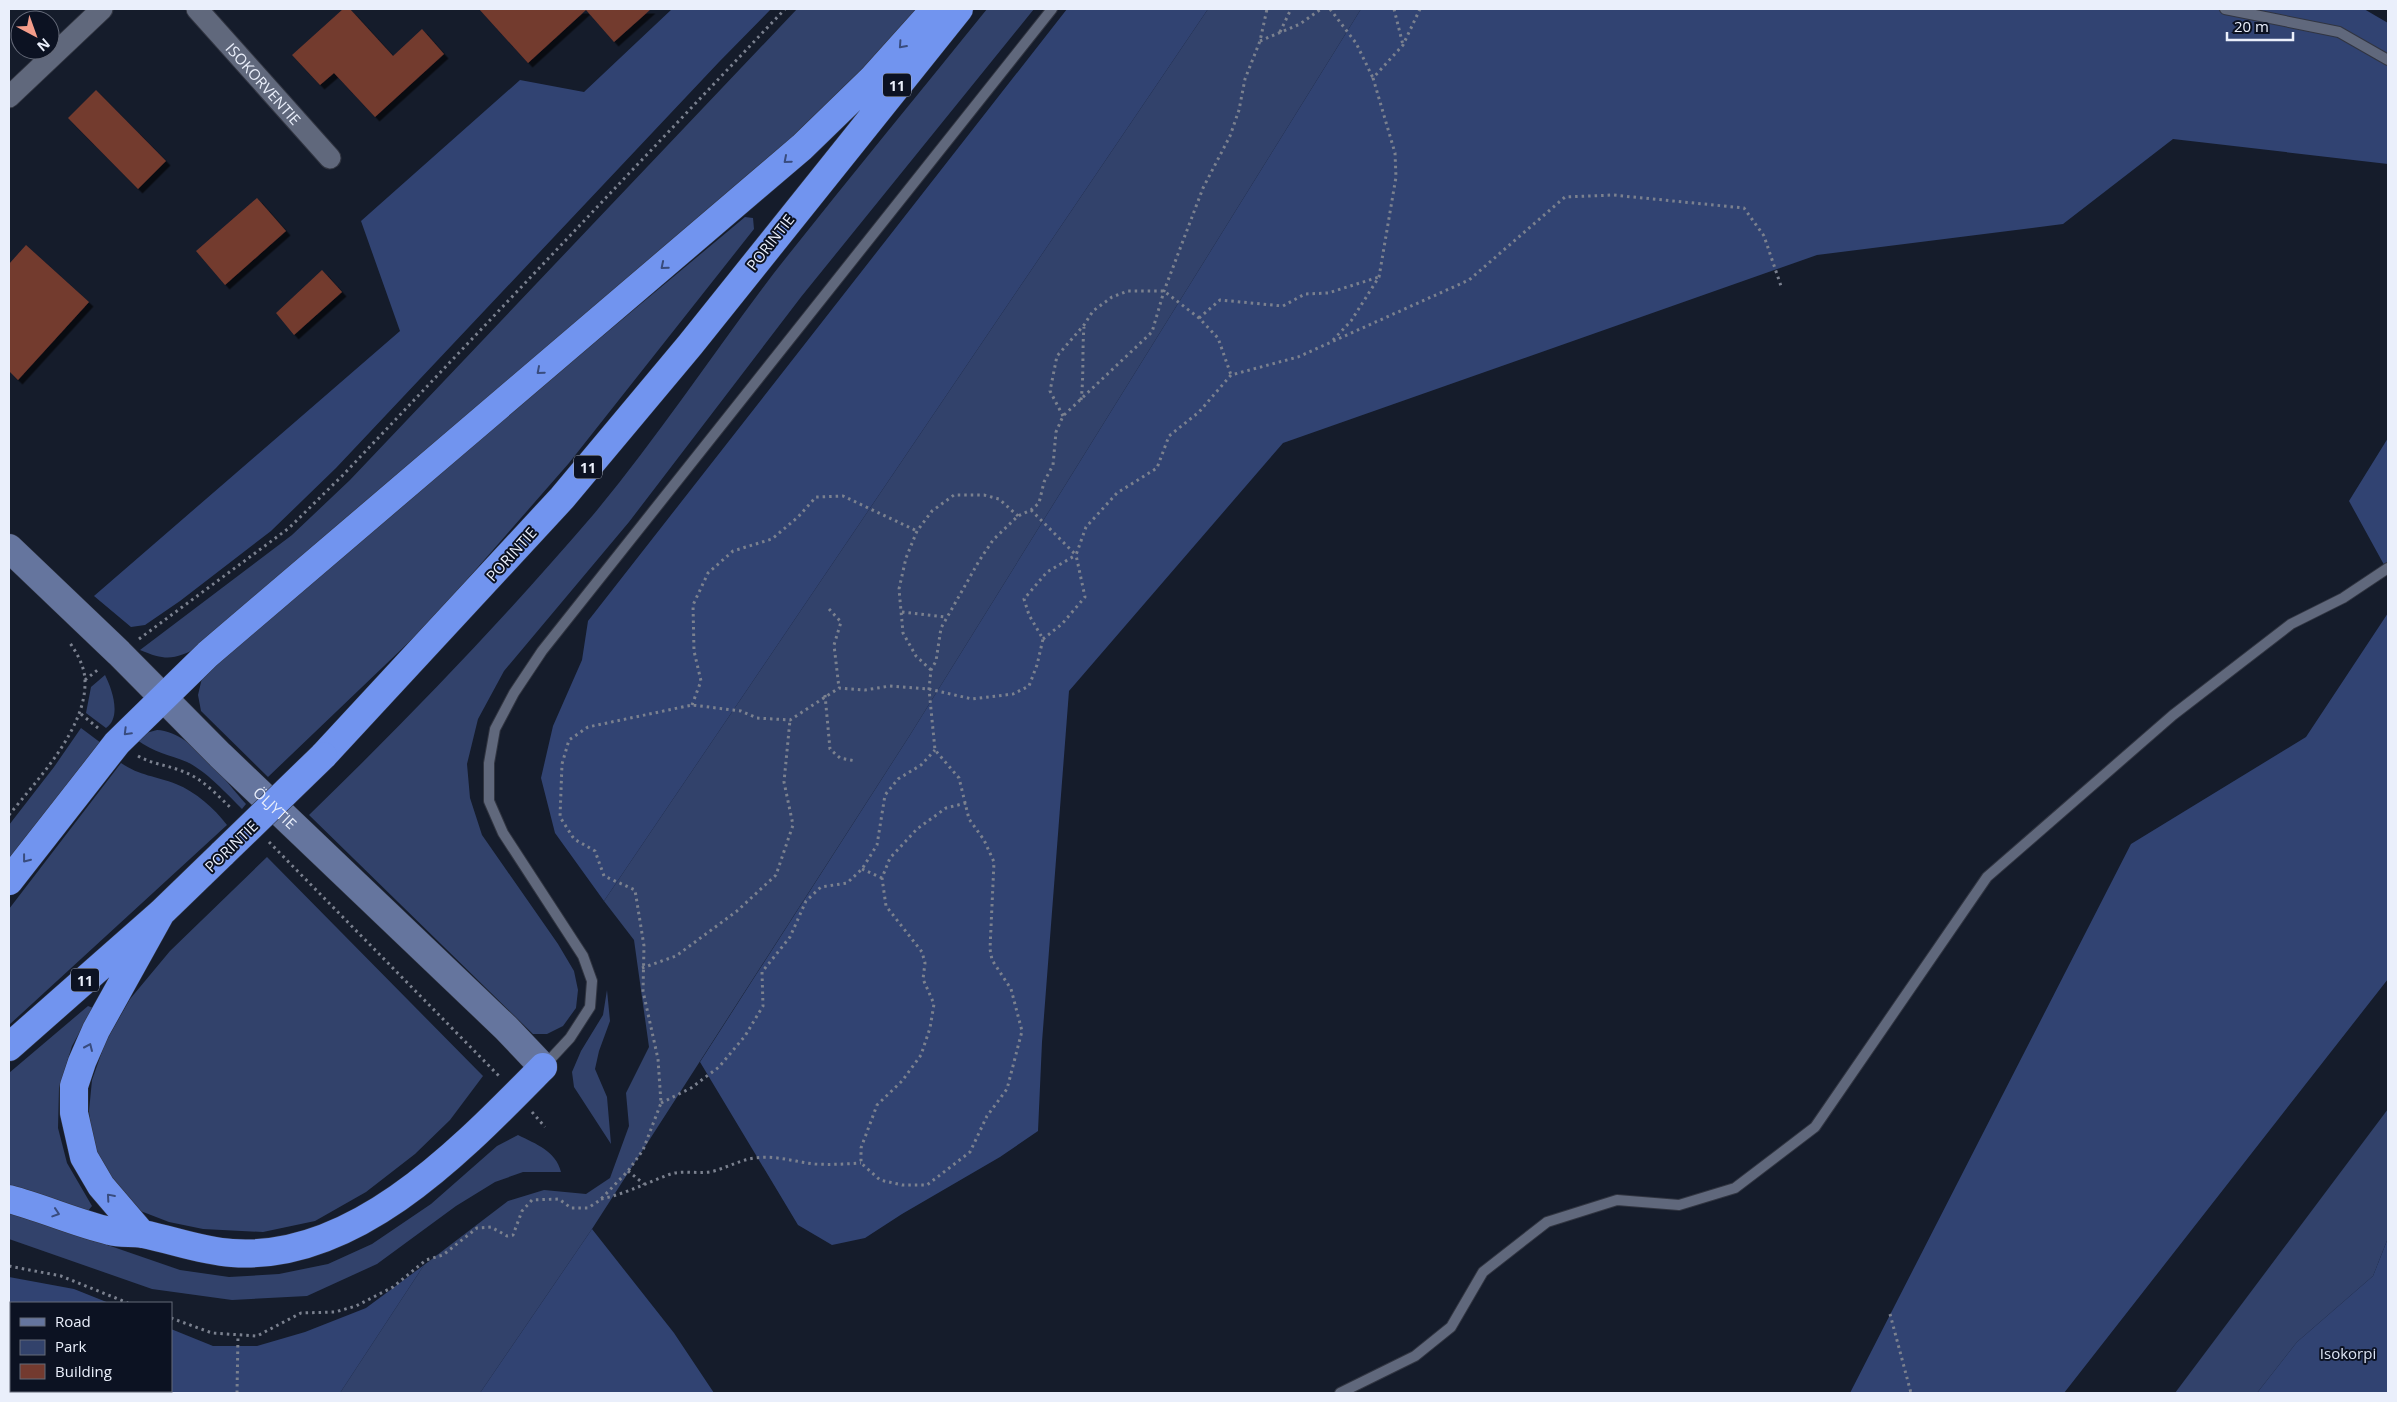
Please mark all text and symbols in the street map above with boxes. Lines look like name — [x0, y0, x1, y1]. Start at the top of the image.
north arrow — [10, 10, 60, 60]
scale bar — [2227, 10, 2293, 42]
text: 20 m — [2234, 16, 2269, 36]
text: N — [33, 34, 54, 56]
street label: ISOKORVENTIE — [222, 38, 306, 129]
one-way arrow — [899, 39, 908, 48]
road number: 11 — [883, 74, 911, 96]
one-way arrow — [784, 154, 793, 163]
street label: PORINTIE — [742, 210, 798, 274]
one-way arrow — [661, 260, 670, 269]
one-way arrow — [537, 365, 546, 373]
road number: 11 — [574, 456, 602, 478]
street label: PORINTIE — [481, 523, 541, 585]
one-way arrow — [124, 726, 133, 735]
street label: ÖLJYTIE — [249, 782, 301, 833]
street label: PORINTIE — [200, 816, 262, 876]
one-way arrow — [24, 853, 32, 862]
road number: 11 — [71, 968, 99, 992]
one-way arrow — [82, 1043, 93, 1052]
one-way arrow — [107, 1194, 116, 1203]
one-way arrow — [51, 1207, 59, 1217]
legend — [10, 1302, 172, 1392]
text: Road — [55, 1311, 91, 1331]
text: Park — [55, 1336, 86, 1356]
park label: Isokorpi — [2320, 1343, 2376, 1363]
text: Building — [55, 1361, 112, 1381]

